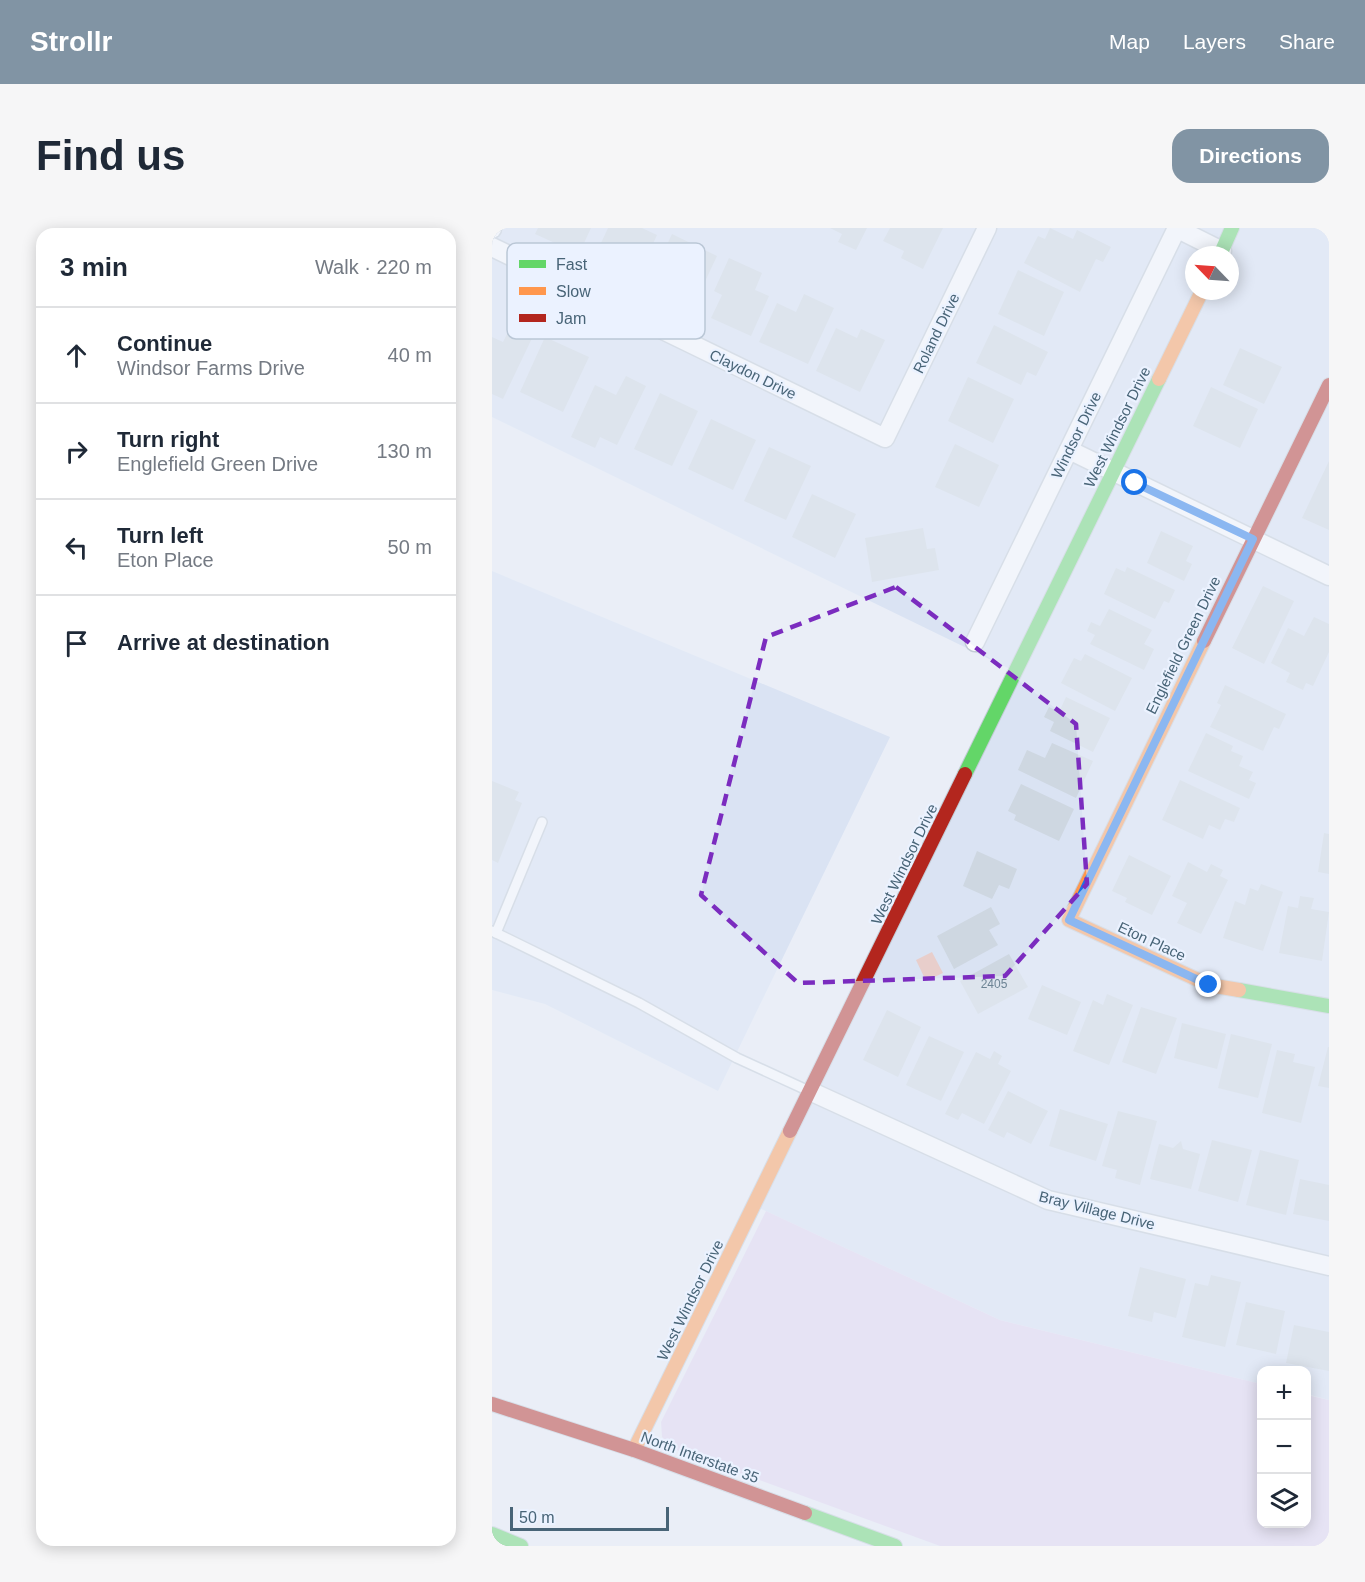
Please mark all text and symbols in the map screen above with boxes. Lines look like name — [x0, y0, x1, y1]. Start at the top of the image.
text: Strollr — [30, 26, 112, 57]
text: Map — [1109, 30, 1150, 53]
text: Layers — [1183, 30, 1246, 53]
text: Share — [1279, 30, 1335, 53]
button: Directions — [1172, 129, 1329, 183]
text: Find us — [36, 132, 185, 179]
legend — [507, 243, 705, 339]
north arrow — [1185, 246, 1239, 300]
text: 3 min — [60, 252, 128, 282]
text: Walk · 220 m — [315, 256, 432, 278]
text: Fast — [556, 256, 588, 273]
text: Slow — [556, 283, 591, 300]
street label: Roland Drive — [909, 290, 963, 376]
text: Jam — [556, 310, 586, 327]
text: Continue — [117, 331, 212, 356]
icon: ahead — [60, 339, 93, 372]
text: 40 m — [388, 344, 432, 366]
street label: Claydon Drive — [707, 346, 799, 402]
text: Windsor Farms Drive — [117, 357, 305, 379]
street label: West Windsor Drive — [1080, 364, 1154, 490]
street label: Windsor Drive — [1048, 389, 1104, 481]
text: Turn right — [117, 427, 219, 452]
icon: right — [60, 435, 93, 468]
text: 130 m — [376, 440, 432, 462]
text: Englefield Green Drive — [117, 453, 318, 475]
route start — [1121, 469, 1147, 495]
text: Turn left — [117, 523, 203, 548]
icon: left — [60, 531, 93, 564]
text: 50 m — [388, 536, 432, 558]
text: Eton Place — [117, 549, 214, 571]
street label: Englefield Green Drive — [1142, 573, 1224, 717]
icon: arrive — [60, 627, 93, 660]
text: Arrive at destination — [117, 630, 330, 655]
street label: West Windsor Drive — [867, 801, 941, 927]
street label: Eton Place — [1116, 918, 1188, 964]
route end — [1195, 971, 1221, 997]
house number: 2405 — [981, 977, 1008, 991]
street label: Bray Village Drive — [1037, 1187, 1157, 1233]
street label: West Windsor Drive — [653, 1237, 727, 1363]
map controls — [1257, 1366, 1311, 1528]
button: + — [1257, 1366, 1311, 1420]
button: − — [1257, 1420, 1311, 1474]
street label: North Interstate 35 — [639, 1428, 761, 1486]
button: layers — [1257, 1474, 1311, 1528]
scale bar — [510, 1504, 669, 1532]
text: 50 m — [519, 1509, 555, 1526]

